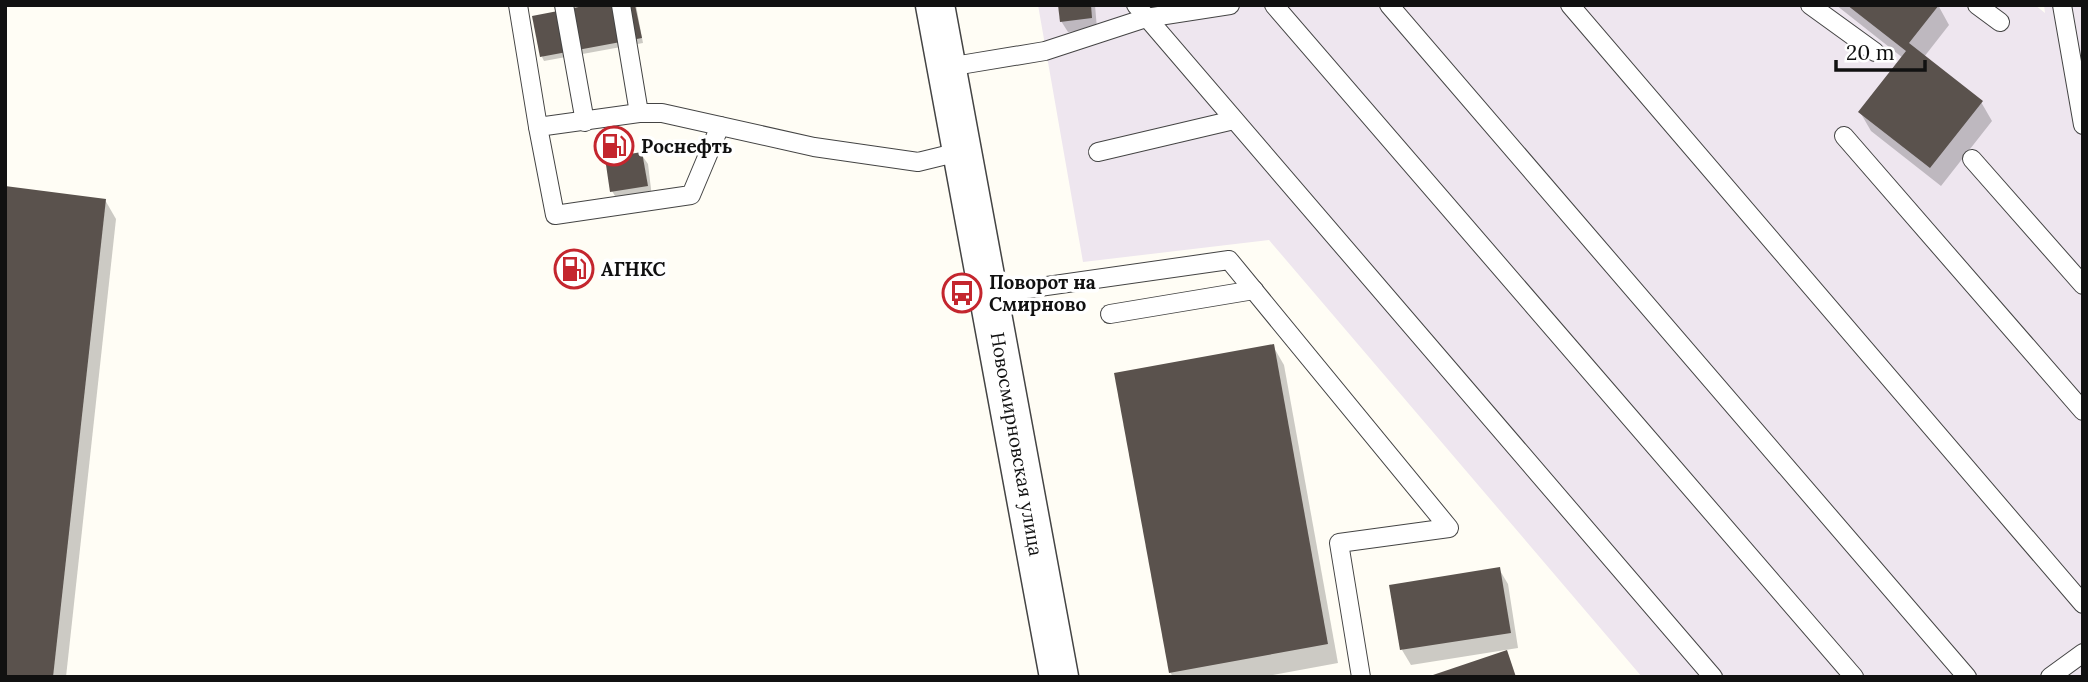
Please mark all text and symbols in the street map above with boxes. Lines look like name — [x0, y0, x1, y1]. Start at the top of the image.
scale bar — [1836, 28, 1925, 72]
text: 20 m — [1846, 39, 1895, 66]
fuel station icon: Роснефть — [593, 125, 635, 167]
place label: Роснефть — [641, 134, 733, 158]
fuel station icon: АГНКС — [553, 248, 595, 290]
place label: АГНКС — [601, 257, 666, 281]
place label: Поворот на Смирново — [989, 270, 1096, 316]
bus stop icon: Поворот на Смирново — [941, 272, 983, 314]
street label: Новосмирновская улица — [985, 330, 1049, 558]

